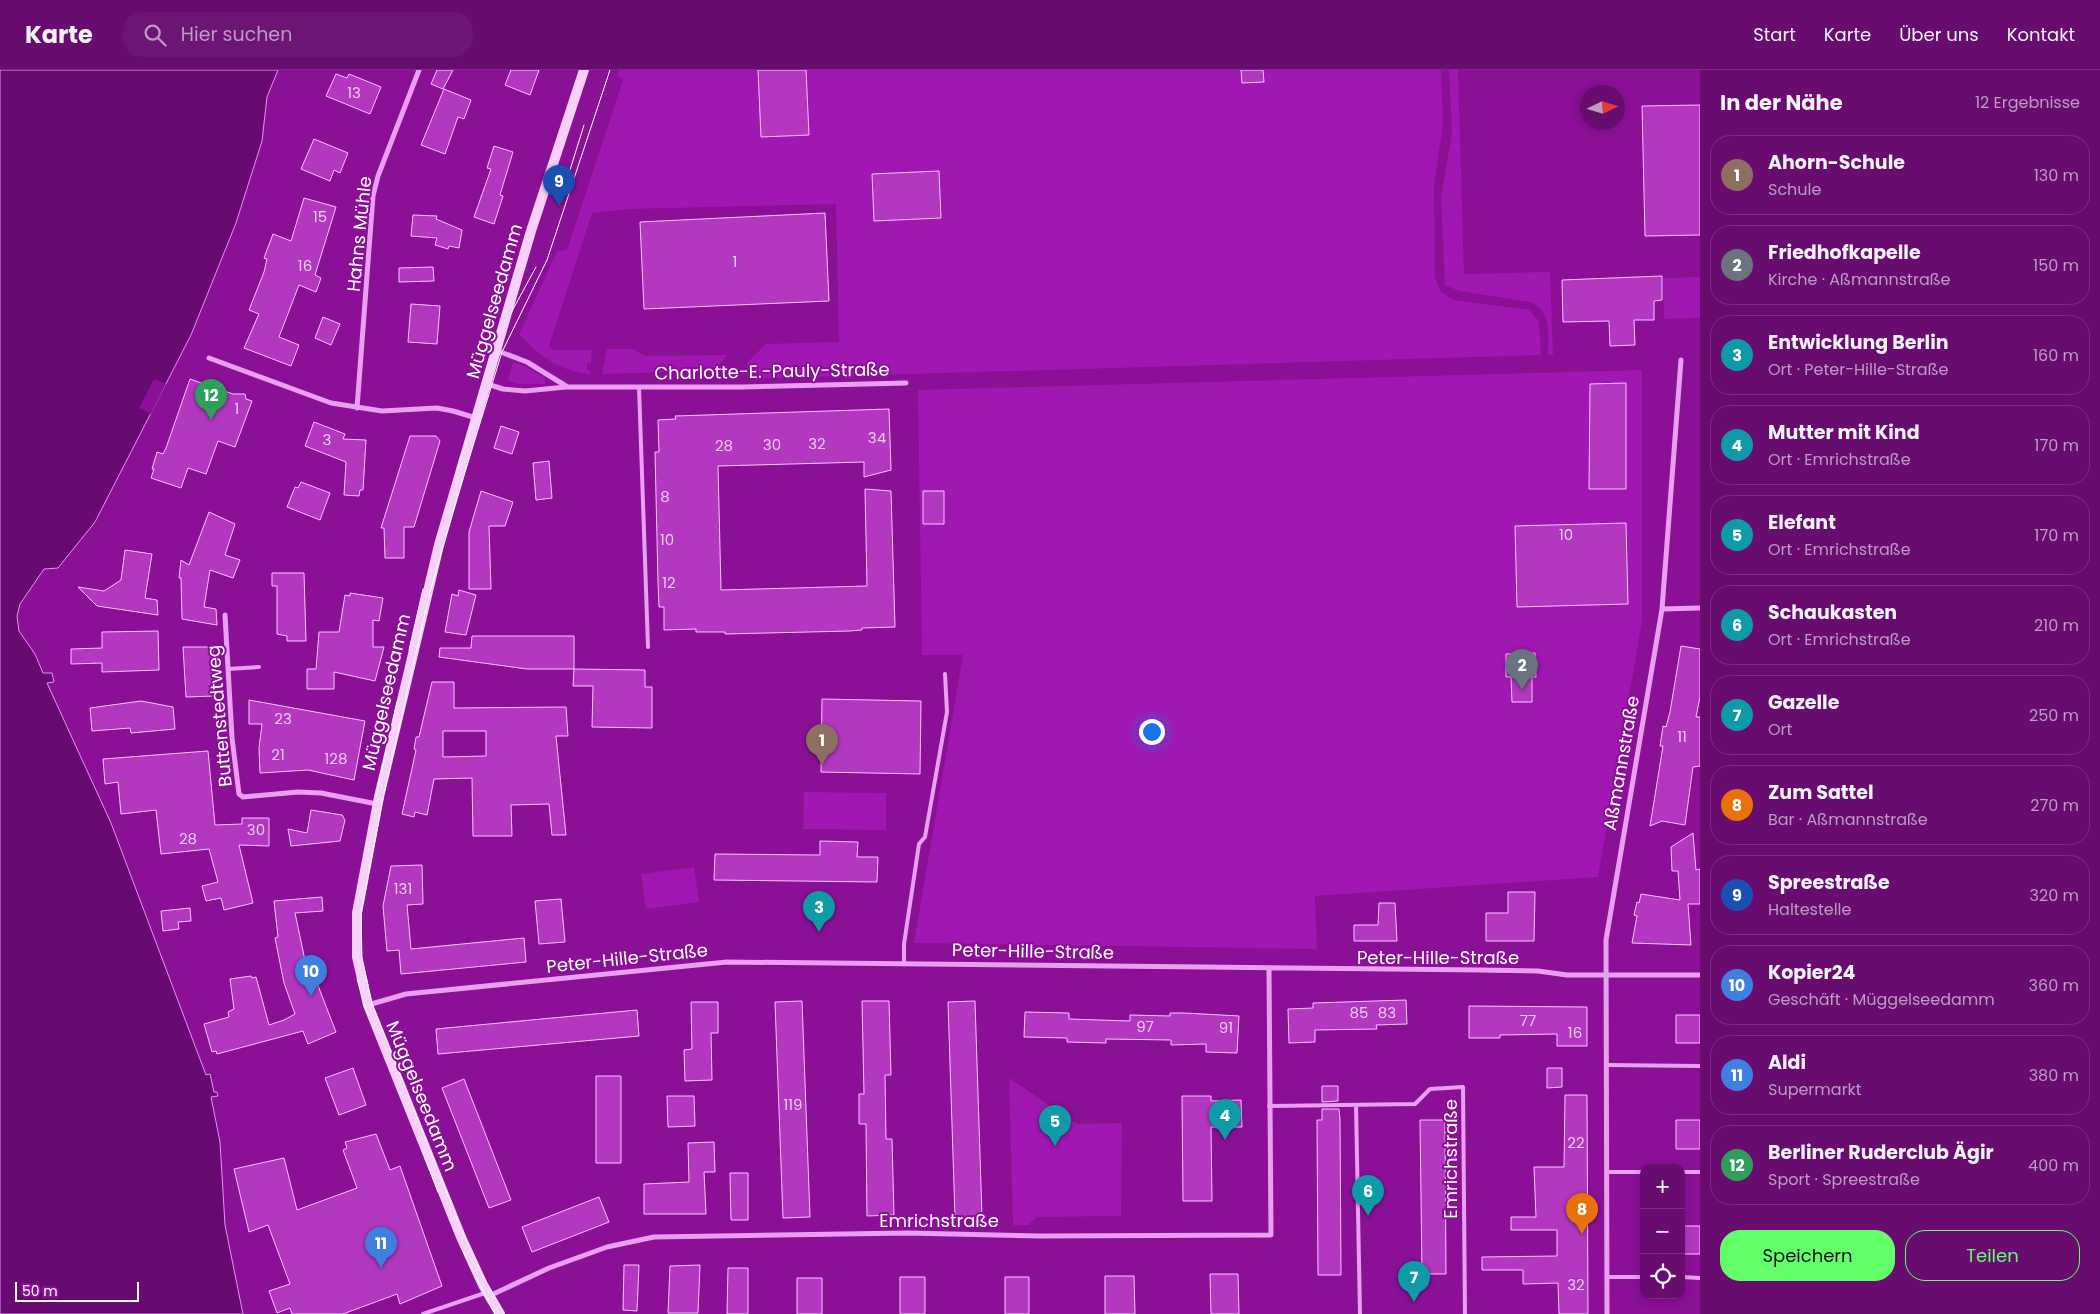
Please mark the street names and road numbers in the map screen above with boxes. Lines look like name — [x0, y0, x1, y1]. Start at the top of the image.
street label: Hahns Mühle — [341, 175, 377, 293]
street label: Müggelseedamm — [460, 221, 528, 381]
street label: Charlotte-E.-Pauly-Straße — [654, 356, 890, 386]
street label: Müggelseedamm — [356, 611, 416, 773]
street label: Buttenstedtweg — [200, 644, 238, 788]
street label: Aßmannstraße — [1597, 694, 1645, 832]
street label: Peter-Hille-Straße — [545, 937, 709, 979]
street label: Peter-Hille-Straße — [952, 937, 1114, 965]
street label: Peter-Hille-Straße — [1357, 945, 1519, 970]
street label: Müggelseedamm — [380, 1017, 464, 1175]
street label: Emrichstraße — [1438, 1099, 1463, 1219]
street label: Emrichstraße — [879, 1208, 999, 1233]

